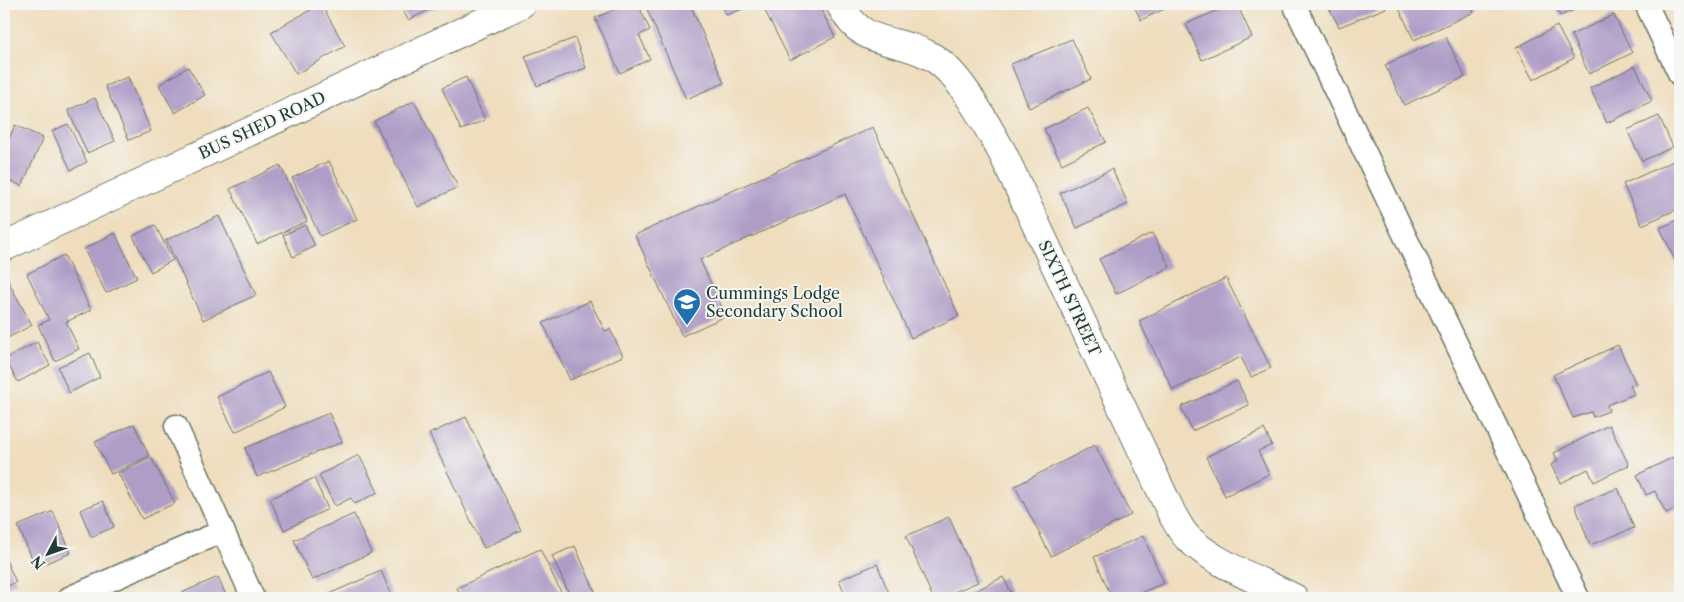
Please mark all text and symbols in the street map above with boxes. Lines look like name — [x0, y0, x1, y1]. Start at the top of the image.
street label: BUS SHED ROAD — [195, 87, 329, 163]
street label: SIXTH STREET — [1034, 237, 1106, 359]
place label: Cummings Lodge Secondary School — [706, 283, 843, 321]
school or university icon: Cummings Lodge Secondary School — [672, 287, 702, 326]
north arrow — [22, 530, 72, 580]
text: N — [27, 552, 49, 573]

